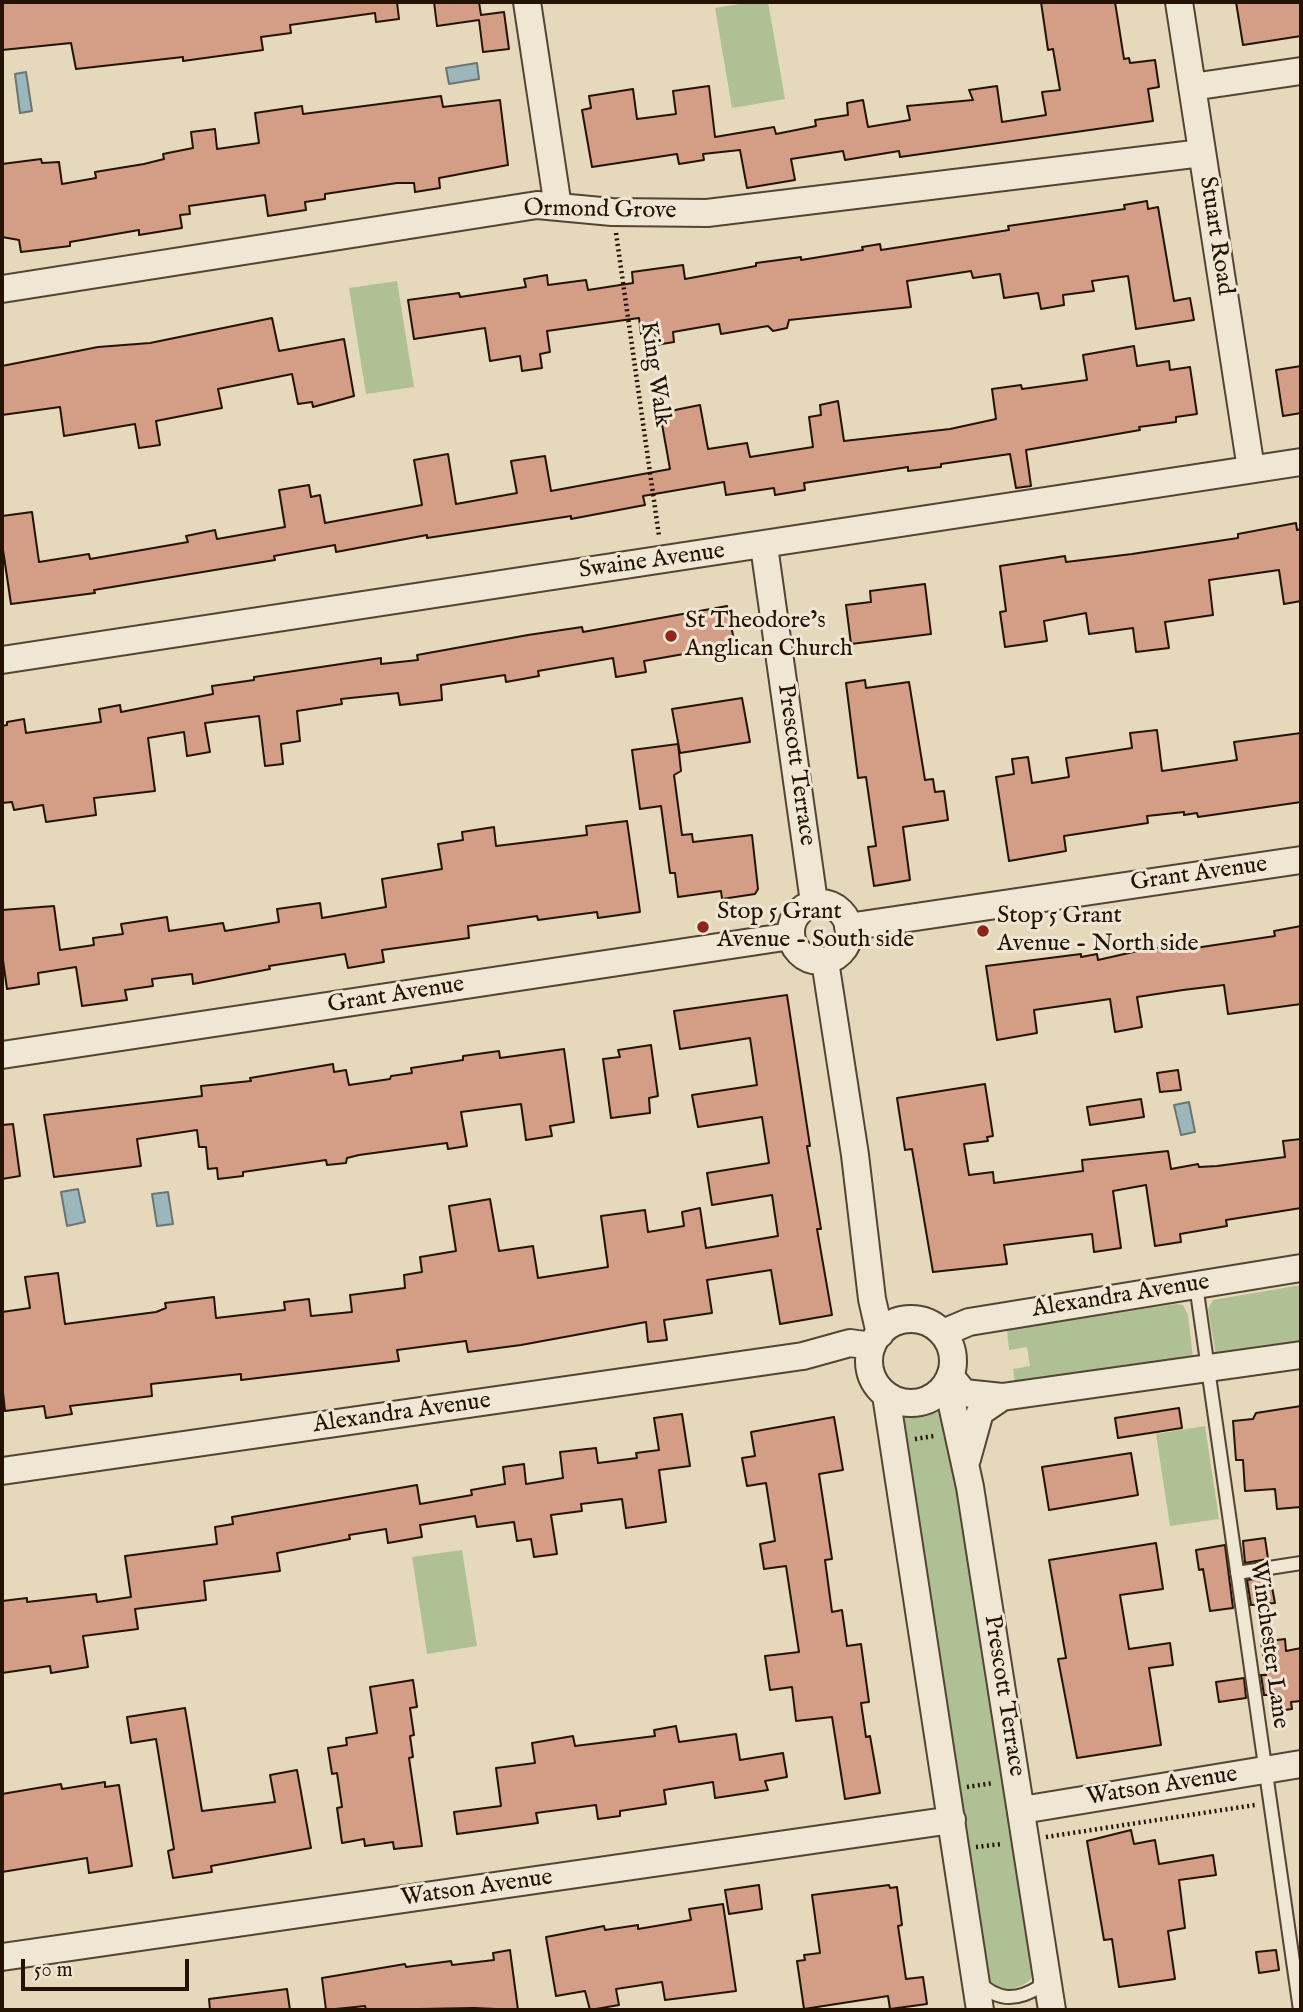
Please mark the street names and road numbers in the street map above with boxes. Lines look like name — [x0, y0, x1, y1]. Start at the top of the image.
street label: Stuart Road — [1191, 175, 1239, 297]
street label: Ormond Grove — [523, 195, 677, 227]
street label: King Walk — [632, 320, 676, 428]
street label: Swaine Avenue — [577, 538, 727, 586]
street label: Prescott Terrace — [769, 682, 821, 848]
street label: Grant Avenue — [1129, 851, 1269, 899]
street label: Grant Avenue — [326, 971, 466, 1021]
street label: Alexandra Avenue — [1030, 1269, 1212, 1325]
street label: Alexandra Avenue — [311, 1387, 493, 1441]
street label: Winchester Lane — [1242, 1559, 1294, 1731]
street label: Prescott Terrace — [976, 1613, 1030, 1779]
street label: Watson Avenue — [1084, 1761, 1240, 1813]
street label: Watson Avenue — [399, 1864, 555, 1914]

